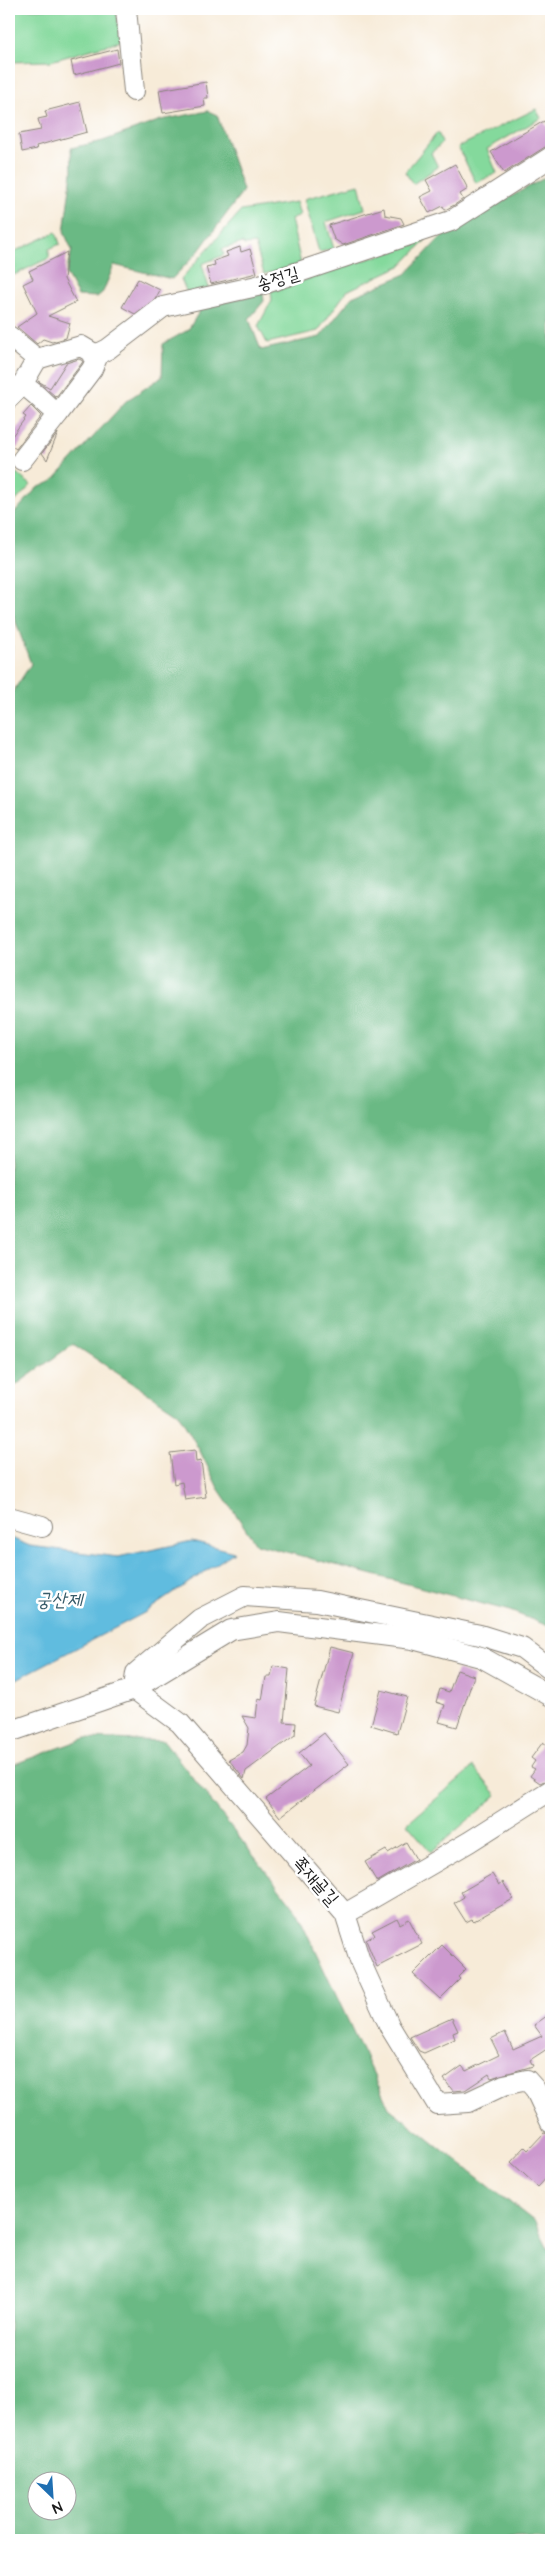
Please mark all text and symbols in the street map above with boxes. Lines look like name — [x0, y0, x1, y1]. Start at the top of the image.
street label: 송정길 — [254, 261, 303, 297]
water label: 궁산제 — [36, 1587, 85, 1614]
street label: 쪽재골길 — [288, 1851, 345, 1911]
north arrow — [28, 2472, 78, 2522]
text: N — [49, 2496, 65, 2518]

